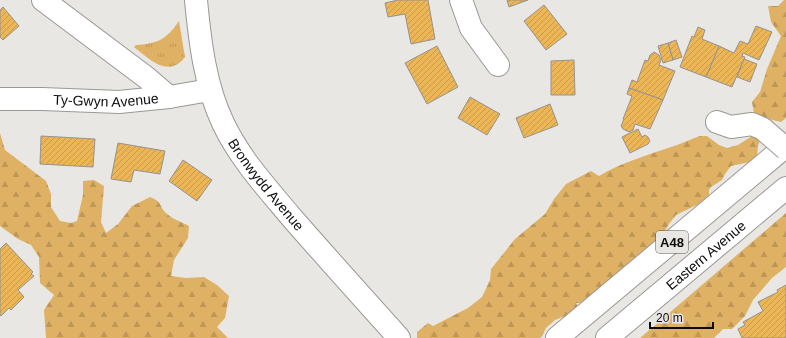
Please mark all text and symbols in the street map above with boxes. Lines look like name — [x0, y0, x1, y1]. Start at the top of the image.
street label: Ty-Gwyn Avenue — [53, 90, 160, 110]
street label: Bronwydd Avenue — [225, 136, 307, 234]
street label: Eastern Avenue — [663, 217, 749, 293]
road number: A48 — [656, 231, 688, 253]
scale bar — [650, 304, 713, 330]
text: 20 m — [656, 311, 683, 325]

